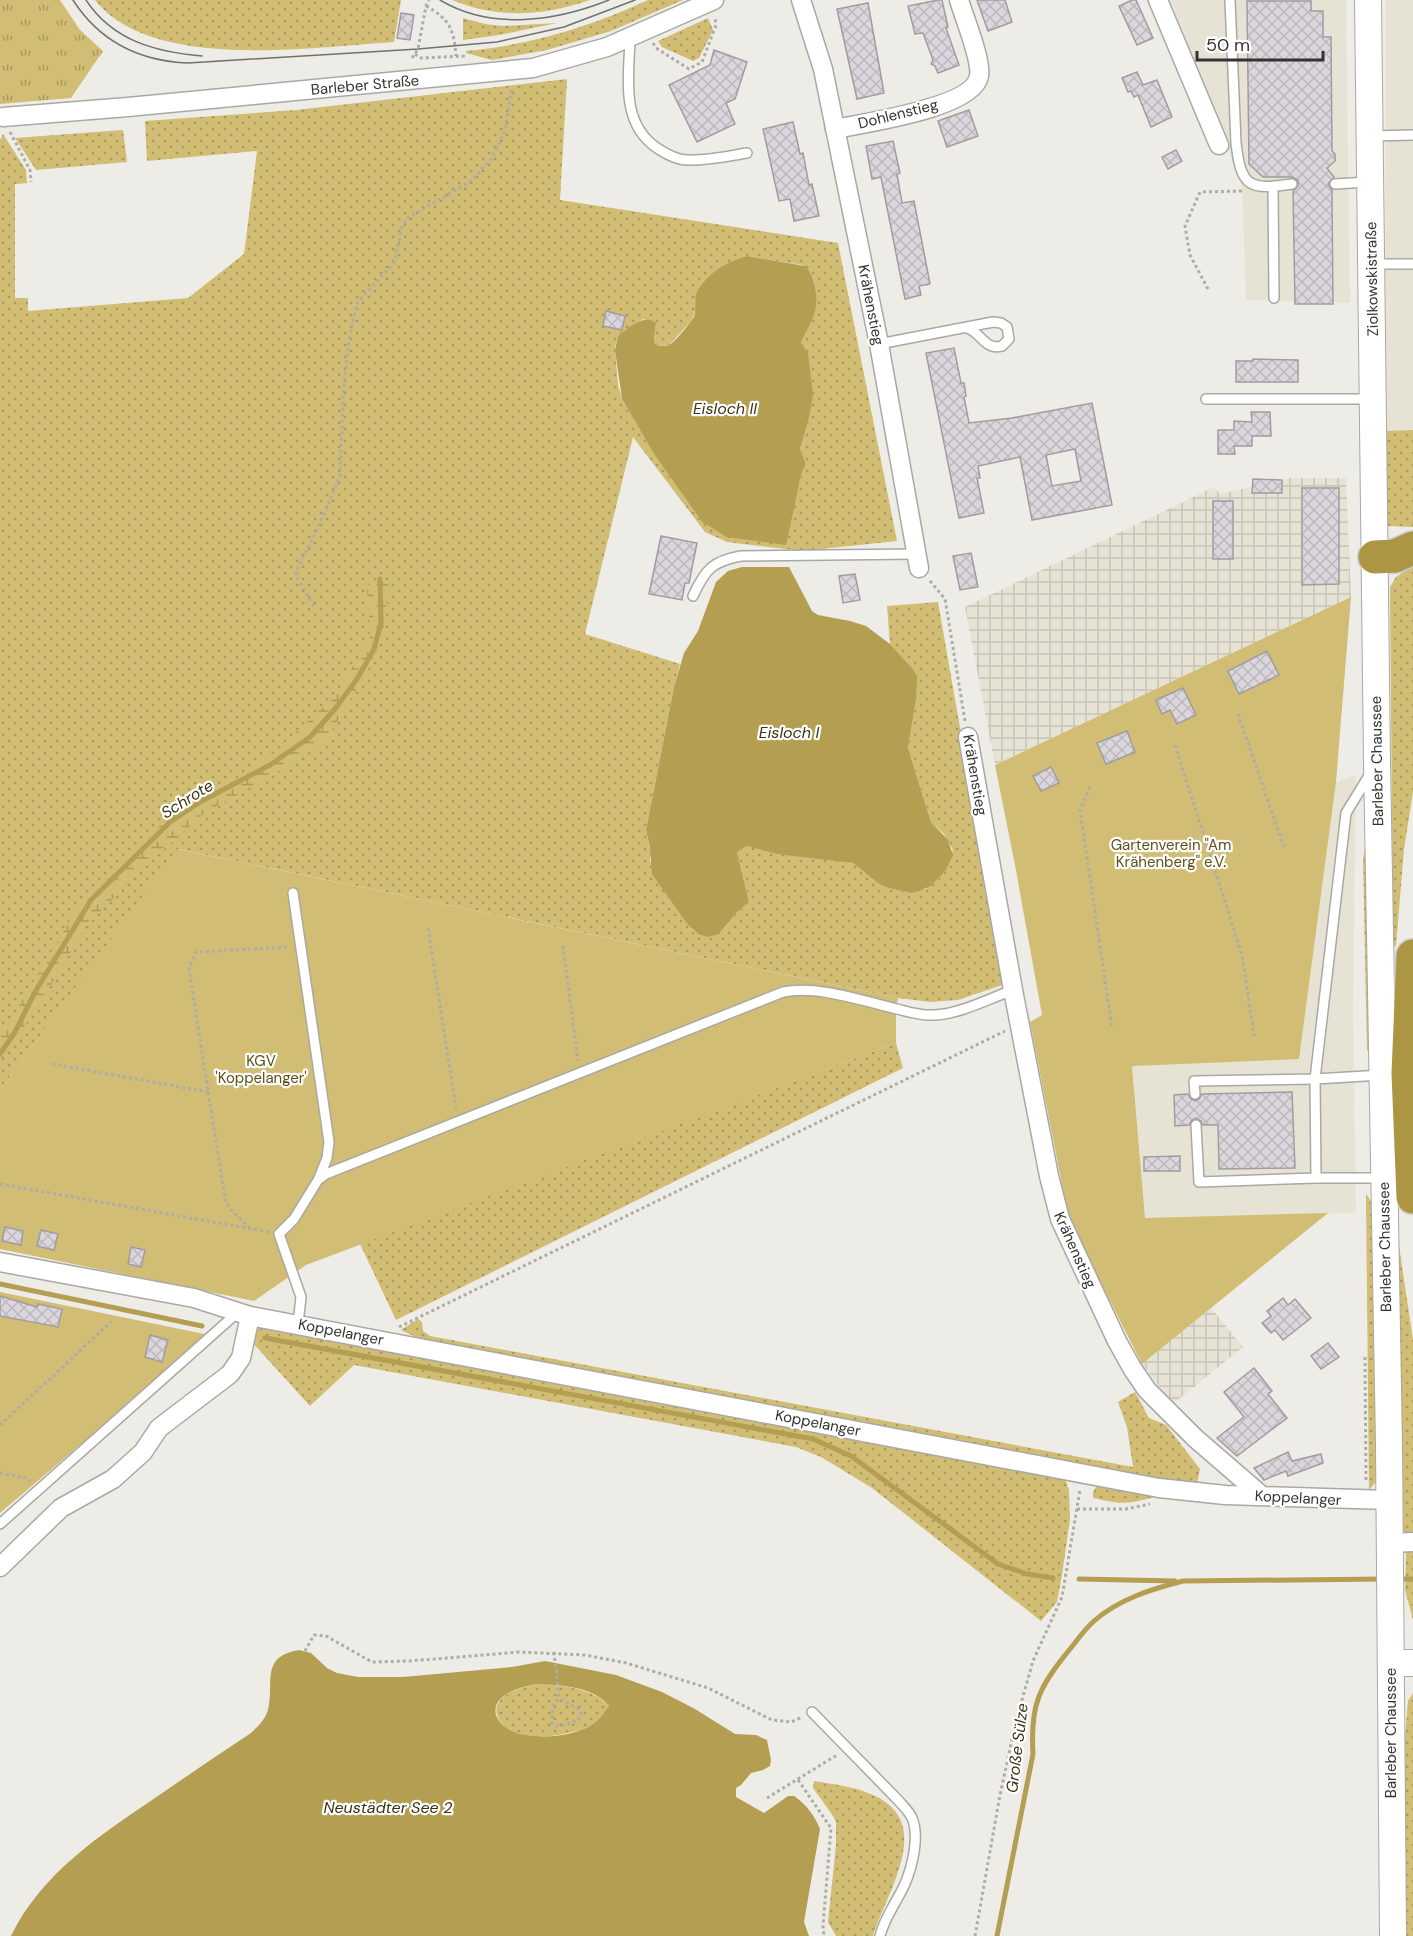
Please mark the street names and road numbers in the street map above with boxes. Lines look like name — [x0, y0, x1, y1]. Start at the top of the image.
street label: Barleber Straße — [310, 70, 420, 100]
street label: Dohlenstieg — [856, 94, 940, 134]
street label: Ziolkowskistraße — [1361, 221, 1383, 337]
street label: Krähenstieg — [853, 263, 889, 347]
street label: Barleber Chaussee — [1366, 696, 1388, 826]
street label: Krähenstieg — [958, 733, 992, 817]
street label: Barleber Chaussee — [1374, 1182, 1396, 1312]
street label: Krähenstieg — [1049, 1209, 1101, 1291]
street label: Koppelanger — [297, 1314, 386, 1350]
street label: Koppelanger — [774, 1405, 863, 1441]
street label: Koppelanger — [1254, 1486, 1342, 1510]
street label: Barleber Chaussee — [1381, 1668, 1401, 1798]

